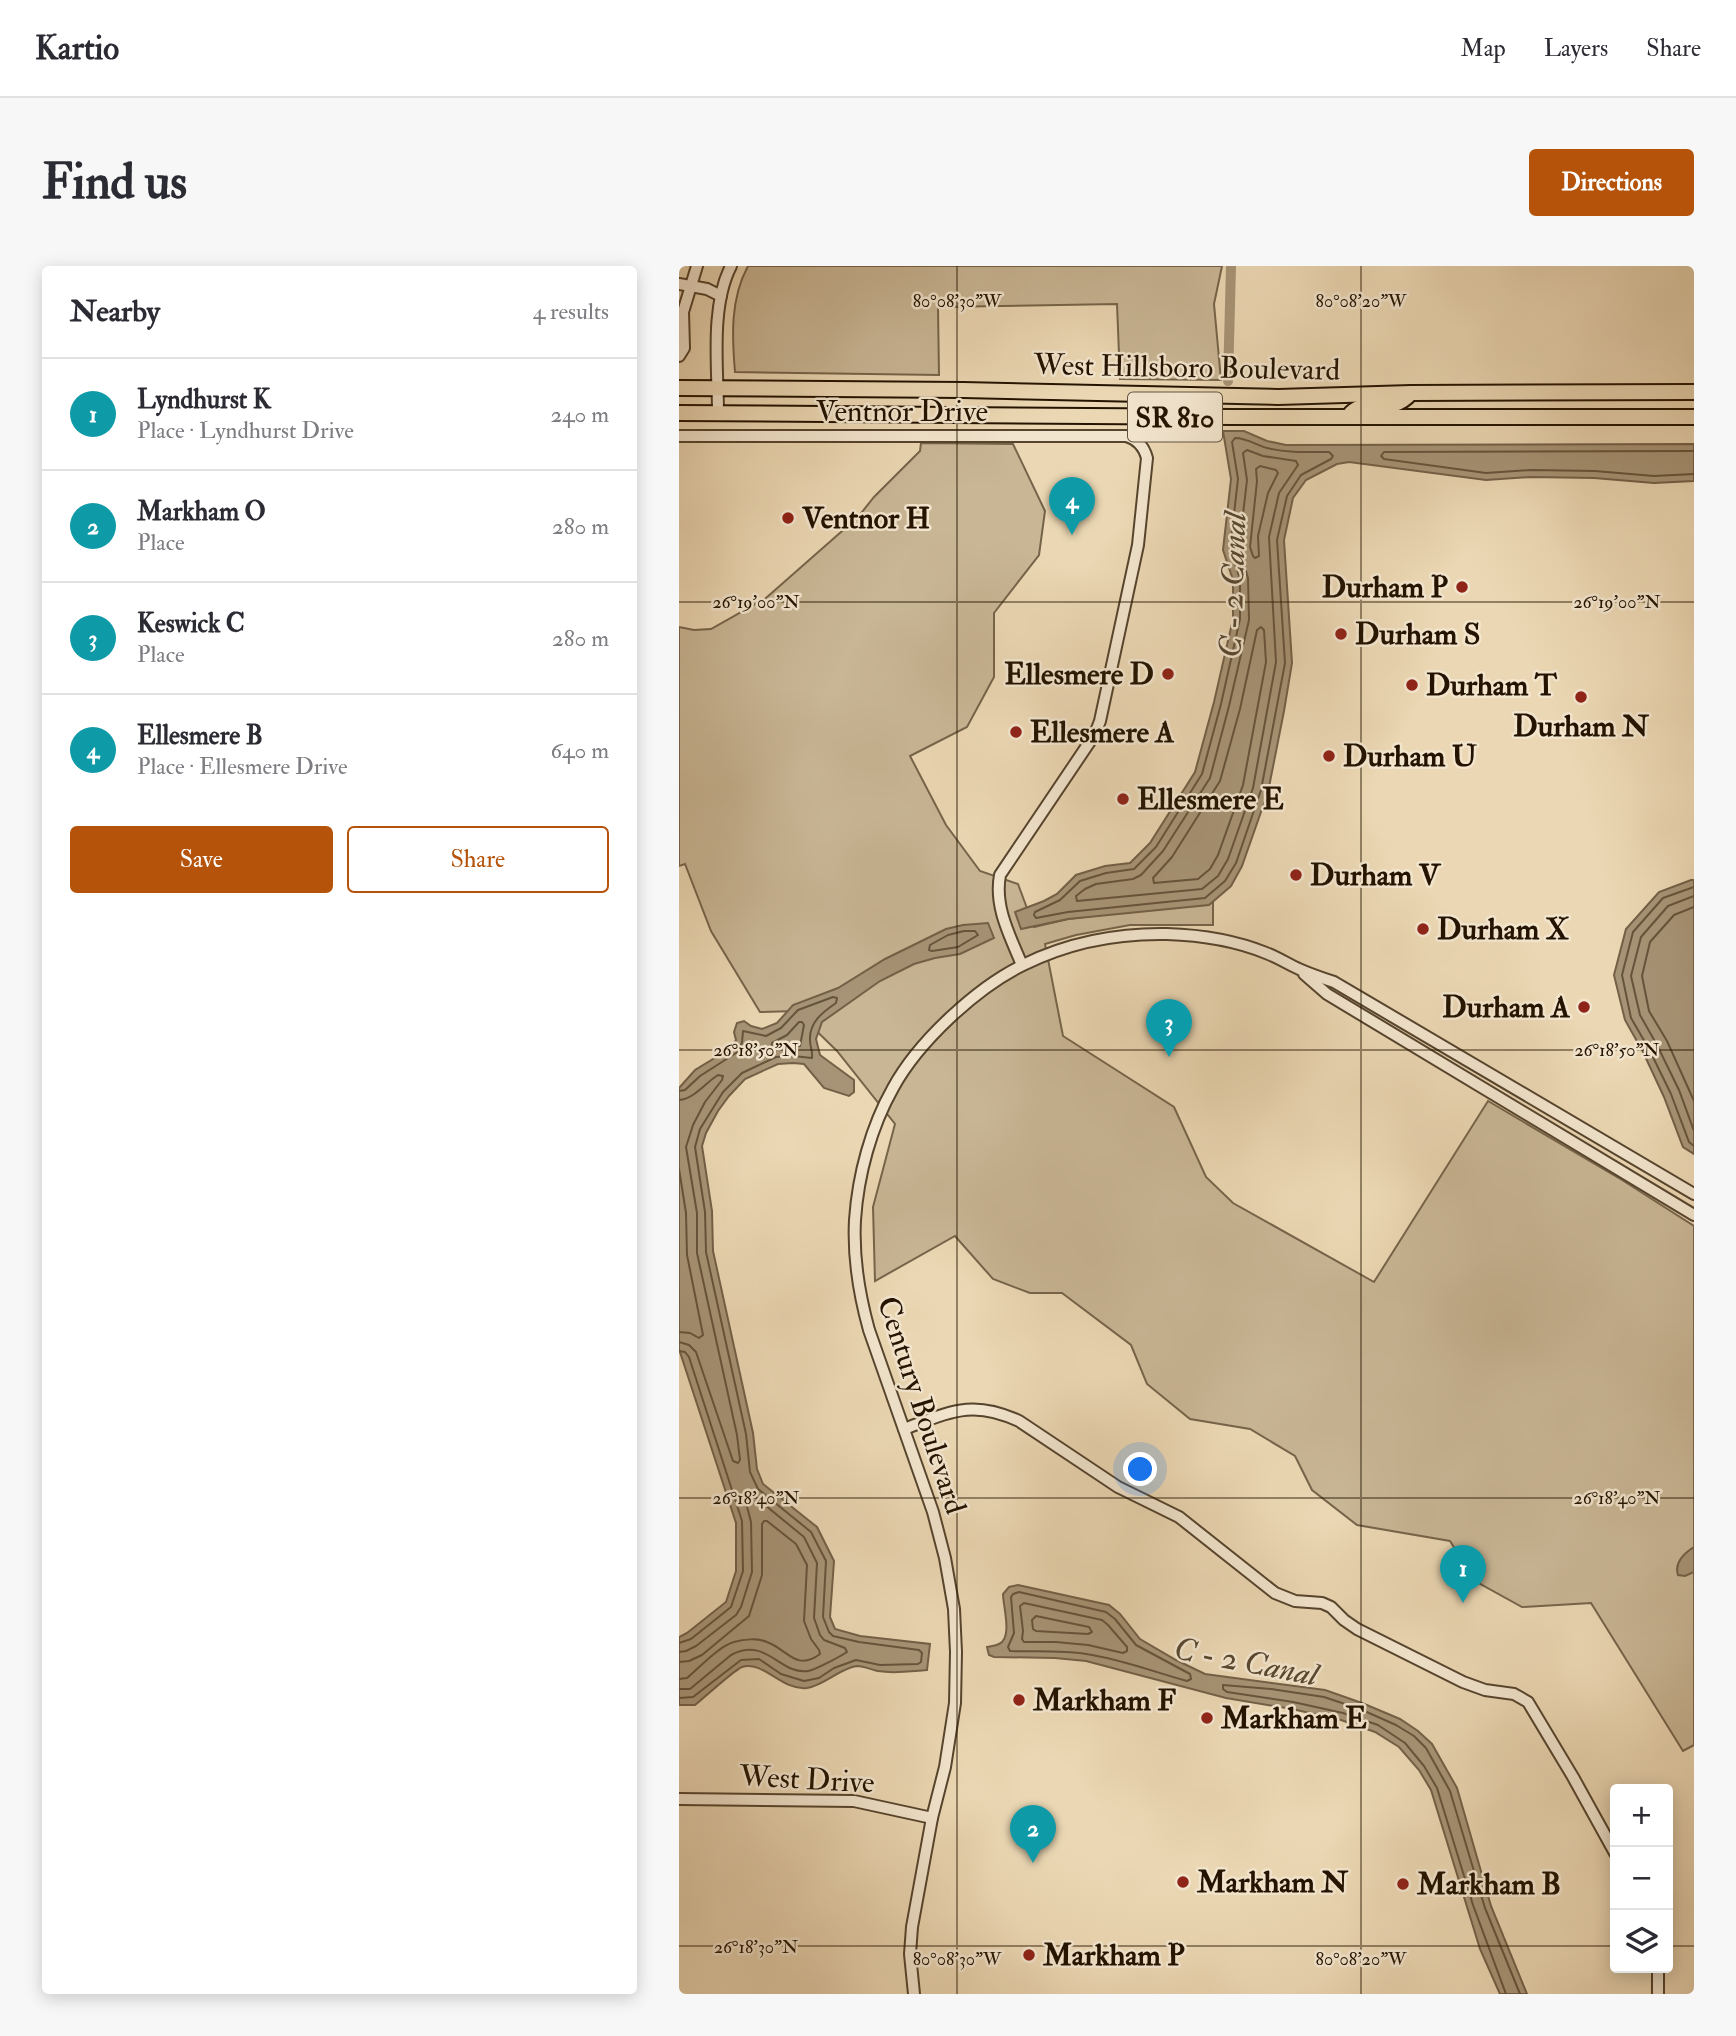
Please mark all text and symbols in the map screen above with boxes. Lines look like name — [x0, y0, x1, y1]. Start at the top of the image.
text: Kartio — [35, 28, 119, 69]
text: Map — [1461, 33, 1506, 64]
text: Layers — [1544, 33, 1608, 64]
text: Share — [1646, 33, 1701, 64]
button: Directions — [1529, 149, 1694, 216]
text: Find us — [42, 152, 187, 213]
text: 80°08'30"W — [913, 290, 1002, 313]
text: 80°08'20"W — [1316, 290, 1407, 313]
text: Nearby — [70, 293, 160, 330]
text: 4 results — [533, 297, 609, 326]
street label: West Hillsboro Boulevard — [1032, 346, 1341, 389]
text: Lyndhurst K — [137, 384, 271, 416]
street label: Ventnor Drive — [816, 393, 988, 430]
road number: SR 810 — [1128, 393, 1222, 442]
text: 1 — [89, 400, 97, 429]
text: 240 m — [550, 400, 609, 429]
text: Place · Lyndhurst Drive — [137, 416, 354, 445]
pin: 4 — [1049, 477, 1095, 535]
text: Markham O — [137, 496, 266, 528]
place label: Ventnor H — [801, 500, 930, 537]
water label: C - 2 Canal — [1210, 509, 1256, 659]
marker: Ventnor H — [780, 510, 796, 526]
text: 2 — [87, 512, 99, 541]
text: 280 m — [552, 512, 609, 541]
text: Place — [137, 528, 185, 557]
place label: Durham P — [1322, 569, 1448, 606]
marker: Durham P — [1454, 579, 1470, 595]
text: 26°19'00"N — [712, 591, 800, 614]
text: 26°19'00"N — [1573, 591, 1661, 614]
text: Keswick C — [137, 608, 245, 640]
place label: Durham S — [1355, 616, 1480, 653]
text: 3 — [89, 624, 97, 653]
text: 280 m — [552, 624, 609, 653]
marker: Durham S — [1333, 626, 1349, 642]
text: Place — [137, 640, 185, 669]
place label: Ellesmere D — [1004, 656, 1154, 693]
marker: Ellesmere D — [1160, 666, 1176, 682]
place label: Durham T — [1426, 667, 1558, 704]
marker: Durham T — [1404, 677, 1420, 693]
marker: Durham N — [1573, 689, 1589, 705]
place label: Durham N — [1513, 708, 1650, 745]
place label: Ellesmere A — [1030, 714, 1175, 751]
text: Ellesmere B — [137, 720, 263, 752]
marker: Ellesmere A — [1008, 724, 1024, 740]
text: 4 — [87, 736, 99, 765]
text: 640 m — [551, 736, 609, 765]
place label: Durham U — [1343, 738, 1478, 775]
marker: Durham U — [1321, 748, 1337, 764]
text: Place · Ellesmere Drive — [137, 752, 348, 781]
place label: Ellesmere E — [1137, 781, 1284, 818]
marker: Ellesmere E — [1115, 791, 1131, 807]
button: Save — [70, 826, 333, 893]
button: Share — [347, 826, 609, 893]
place label: Durham V — [1310, 857, 1442, 894]
marker: Durham V — [1288, 867, 1304, 883]
place label: Durham X — [1437, 911, 1570, 948]
marker: Durham X — [1415, 921, 1431, 937]
place label: Durham A — [1442, 989, 1571, 1026]
pin: 3 — [1146, 999, 1192, 1057]
marker: Durham A — [1576, 999, 1592, 1015]
text: 26°18'50"N — [714, 1039, 799, 1062]
text: 26°18'50"N — [1575, 1039, 1660, 1062]
street label: Century Boulevard — [869, 1292, 974, 1519]
your location — [1123, 1452, 1157, 1486]
text: 26°18'40"N — [713, 1487, 799, 1510]
text: 26°18'40"N — [1574, 1487, 1660, 1510]
pin: 1 — [1440, 1545, 1486, 1603]
water label: C - 2 Canal — [1170, 1628, 1324, 1696]
place label: Markham F — [1032, 1682, 1176, 1719]
marker: Markham F — [1011, 1692, 1027, 1708]
place label: Markham E — [1220, 1700, 1367, 1737]
marker: Markham E — [1199, 1710, 1215, 1726]
street label: West Drive — [737, 1757, 876, 1802]
map controls — [1610, 1784, 1673, 1973]
button: + — [1610, 1784, 1673, 1847]
pin: 2 — [1010, 1805, 1056, 1863]
button: − — [1610, 1847, 1673, 1910]
place label: Markham N — [1196, 1864, 1349, 1901]
place label: Markham B — [1416, 1866, 1561, 1903]
marker: Markham N — [1175, 1874, 1191, 1890]
marker: Markham B — [1395, 1876, 1411, 1892]
button: layers — [1610, 1910, 1673, 1973]
text: 26°18'30"N — [714, 1936, 798, 1959]
place label: Markham P — [1042, 1937, 1185, 1974]
marker: Markham P — [1021, 1947, 1037, 1963]
text: 80°08'30"W — [913, 1948, 1002, 1971]
text: 80°08'20"W — [1316, 1948, 1407, 1971]

